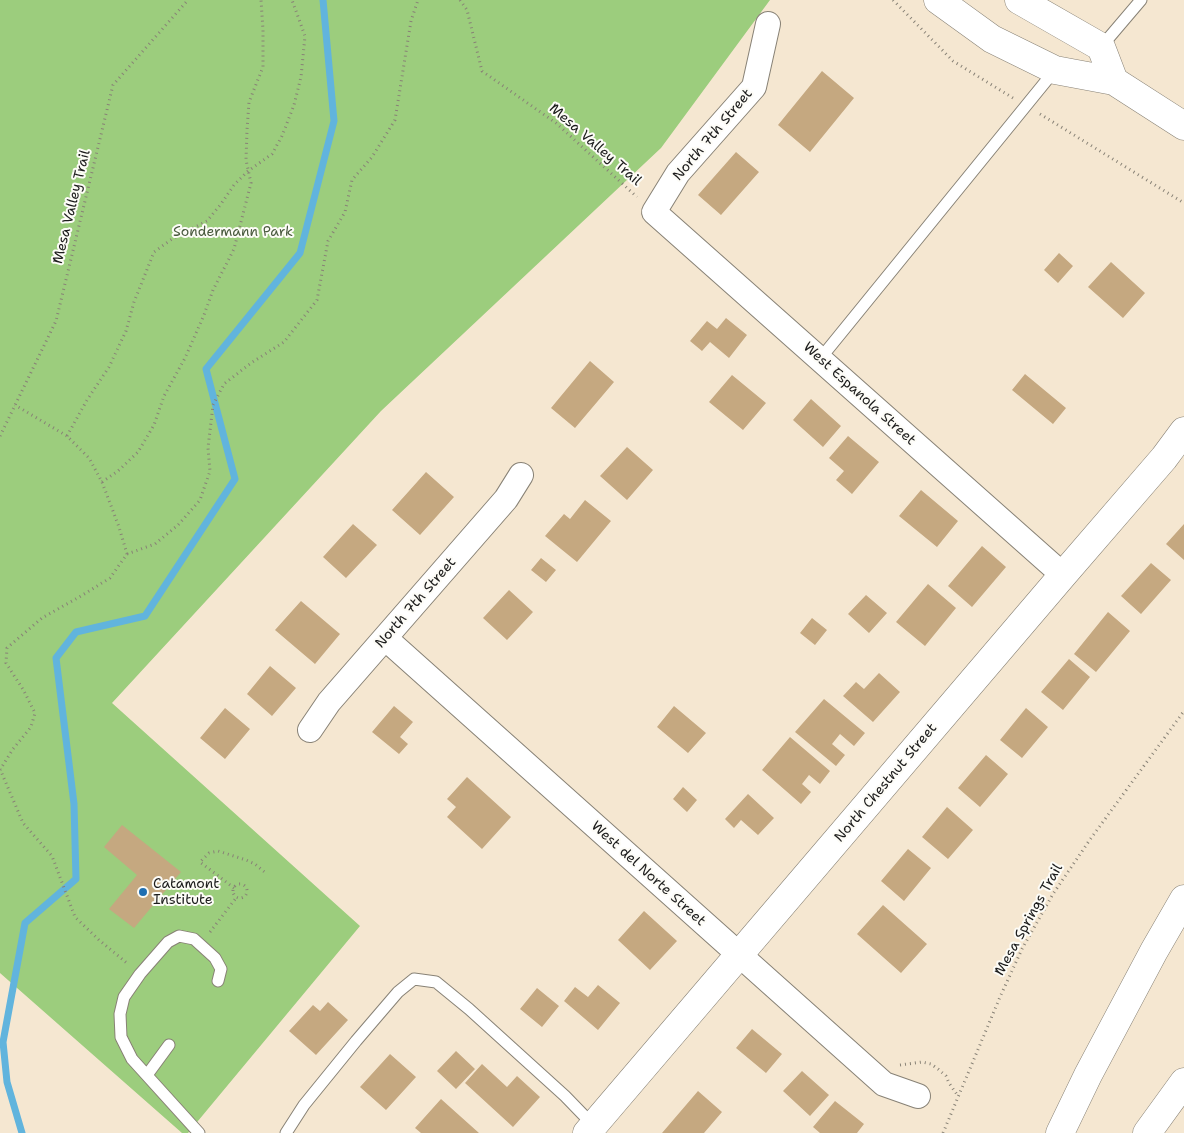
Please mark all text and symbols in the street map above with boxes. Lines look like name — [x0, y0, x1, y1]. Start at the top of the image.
street label: North 7th Street — [670, 86, 756, 184]
street label: Mesa Valley Trail — [545, 100, 645, 190]
street label: Mesa Valley Trail — [50, 148, 94, 266]
park label: Sondermann Park — [173, 224, 293, 240]
street label: West Espanola Street — [799, 339, 919, 449]
street label: North 7th Street — [372, 554, 460, 652]
street label: North Chestnut Street — [831, 720, 941, 846]
street label: West del Norte Street — [587, 818, 709, 930]
street label: Mesa Springs Trail — [991, 861, 1067, 979]
place label: Catamont Institute — [153, 876, 219, 909]
marker: Catamont Institute — [137, 886, 149, 898]

